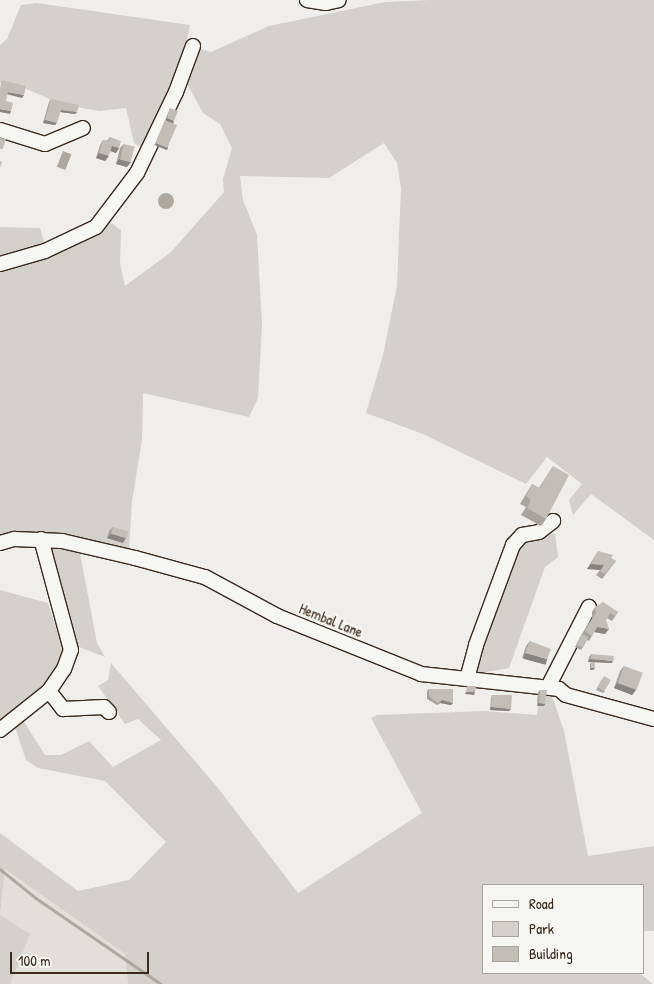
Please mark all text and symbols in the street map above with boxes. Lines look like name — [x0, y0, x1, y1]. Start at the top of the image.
street label: Hembal Lane — [297, 599, 365, 641]
legend — [482, 884, 644, 974]
text: Road — [529, 893, 554, 914]
text: Park — [529, 918, 554, 939]
scale bar — [12, 942, 151, 974]
text: Building — [529, 943, 573, 964]
text: 100 m — [18, 950, 51, 971]

